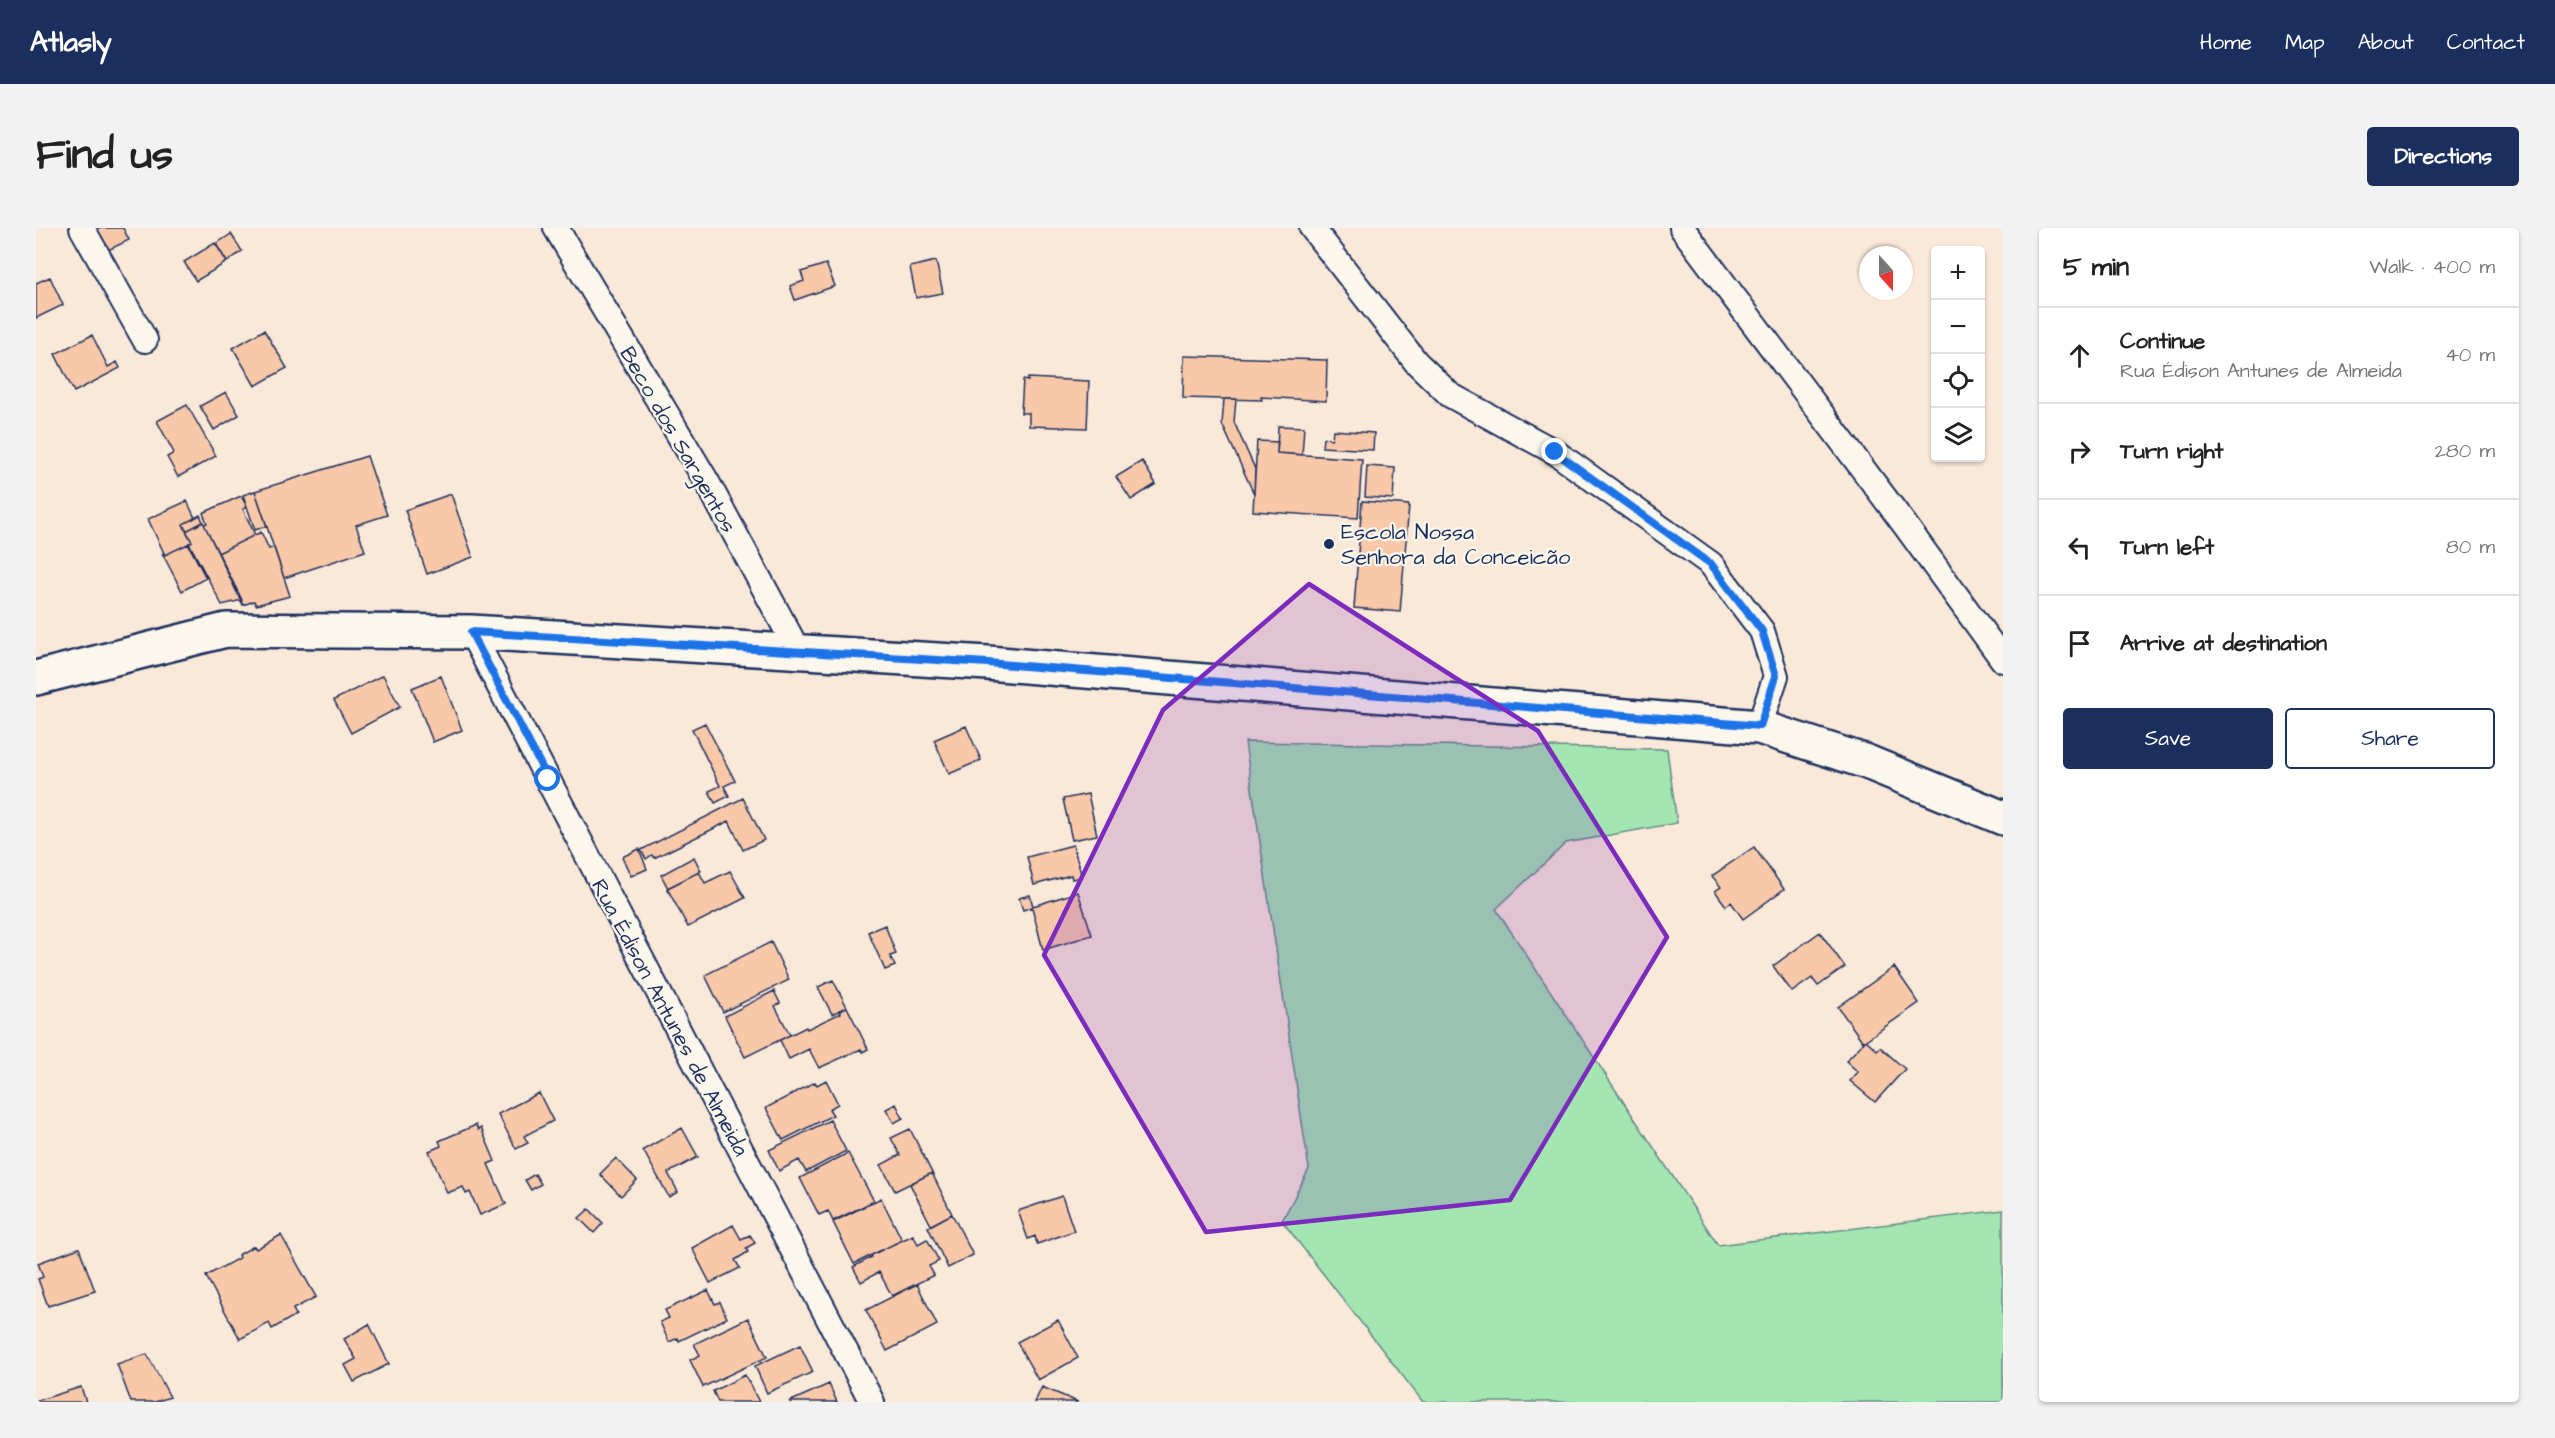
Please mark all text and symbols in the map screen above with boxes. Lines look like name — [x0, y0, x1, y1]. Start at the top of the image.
text: Atlasly — [30, 23, 112, 62]
text: Home — [2200, 28, 2252, 57]
text: Map — [2285, 28, 2325, 57]
text: About — [2358, 28, 2414, 57]
text: Contact — [2447, 28, 2525, 57]
text: Find us — [36, 127, 173, 185]
button: Directions — [2367, 127, 2519, 186]
north arrow — [1859, 246, 1913, 300]
map controls — [1931, 246, 1985, 462]
button: + — [1931, 246, 1985, 300]
text: 5 min — [2063, 249, 2129, 285]
text: Walk · 400 m — [2369, 253, 2495, 281]
button: − — [1931, 300, 1985, 354]
text: Continue — [2120, 326, 2205, 357]
icon: ahead — [2063, 339, 2096, 372]
street label: Beco dos Sargentos — [611, 341, 744, 539]
text: 40 m — [2445, 341, 2495, 369]
button: locate — [1931, 354, 1985, 408]
text: Rua Édison Antunes de Almeida — [2120, 357, 2402, 385]
button: layers — [1931, 408, 1985, 462]
icon: right — [2063, 435, 2096, 468]
text: Turn right — [2120, 436, 2223, 467]
text: 280 m — [2434, 437, 2495, 465]
route end — [1541, 438, 1567, 464]
place label: Escola Nossa Senhora da Conceicão — [1341, 517, 1571, 573]
icon: left — [2063, 531, 2096, 564]
text: Turn left — [2120, 532, 2214, 563]
text: 80 m — [2446, 533, 2495, 561]
marker: Escola Nossa Senhora da Conceicão — [1322, 537, 1336, 551]
icon: arrive — [2063, 627, 2096, 660]
text: Arrive at destination — [2120, 628, 2327, 659]
button: Save — [2063, 708, 2273, 769]
button: Share — [2285, 708, 2495, 769]
route start — [534, 765, 560, 791]
street label: Rua Édison Antunes de Almeida — [583, 874, 756, 1162]

